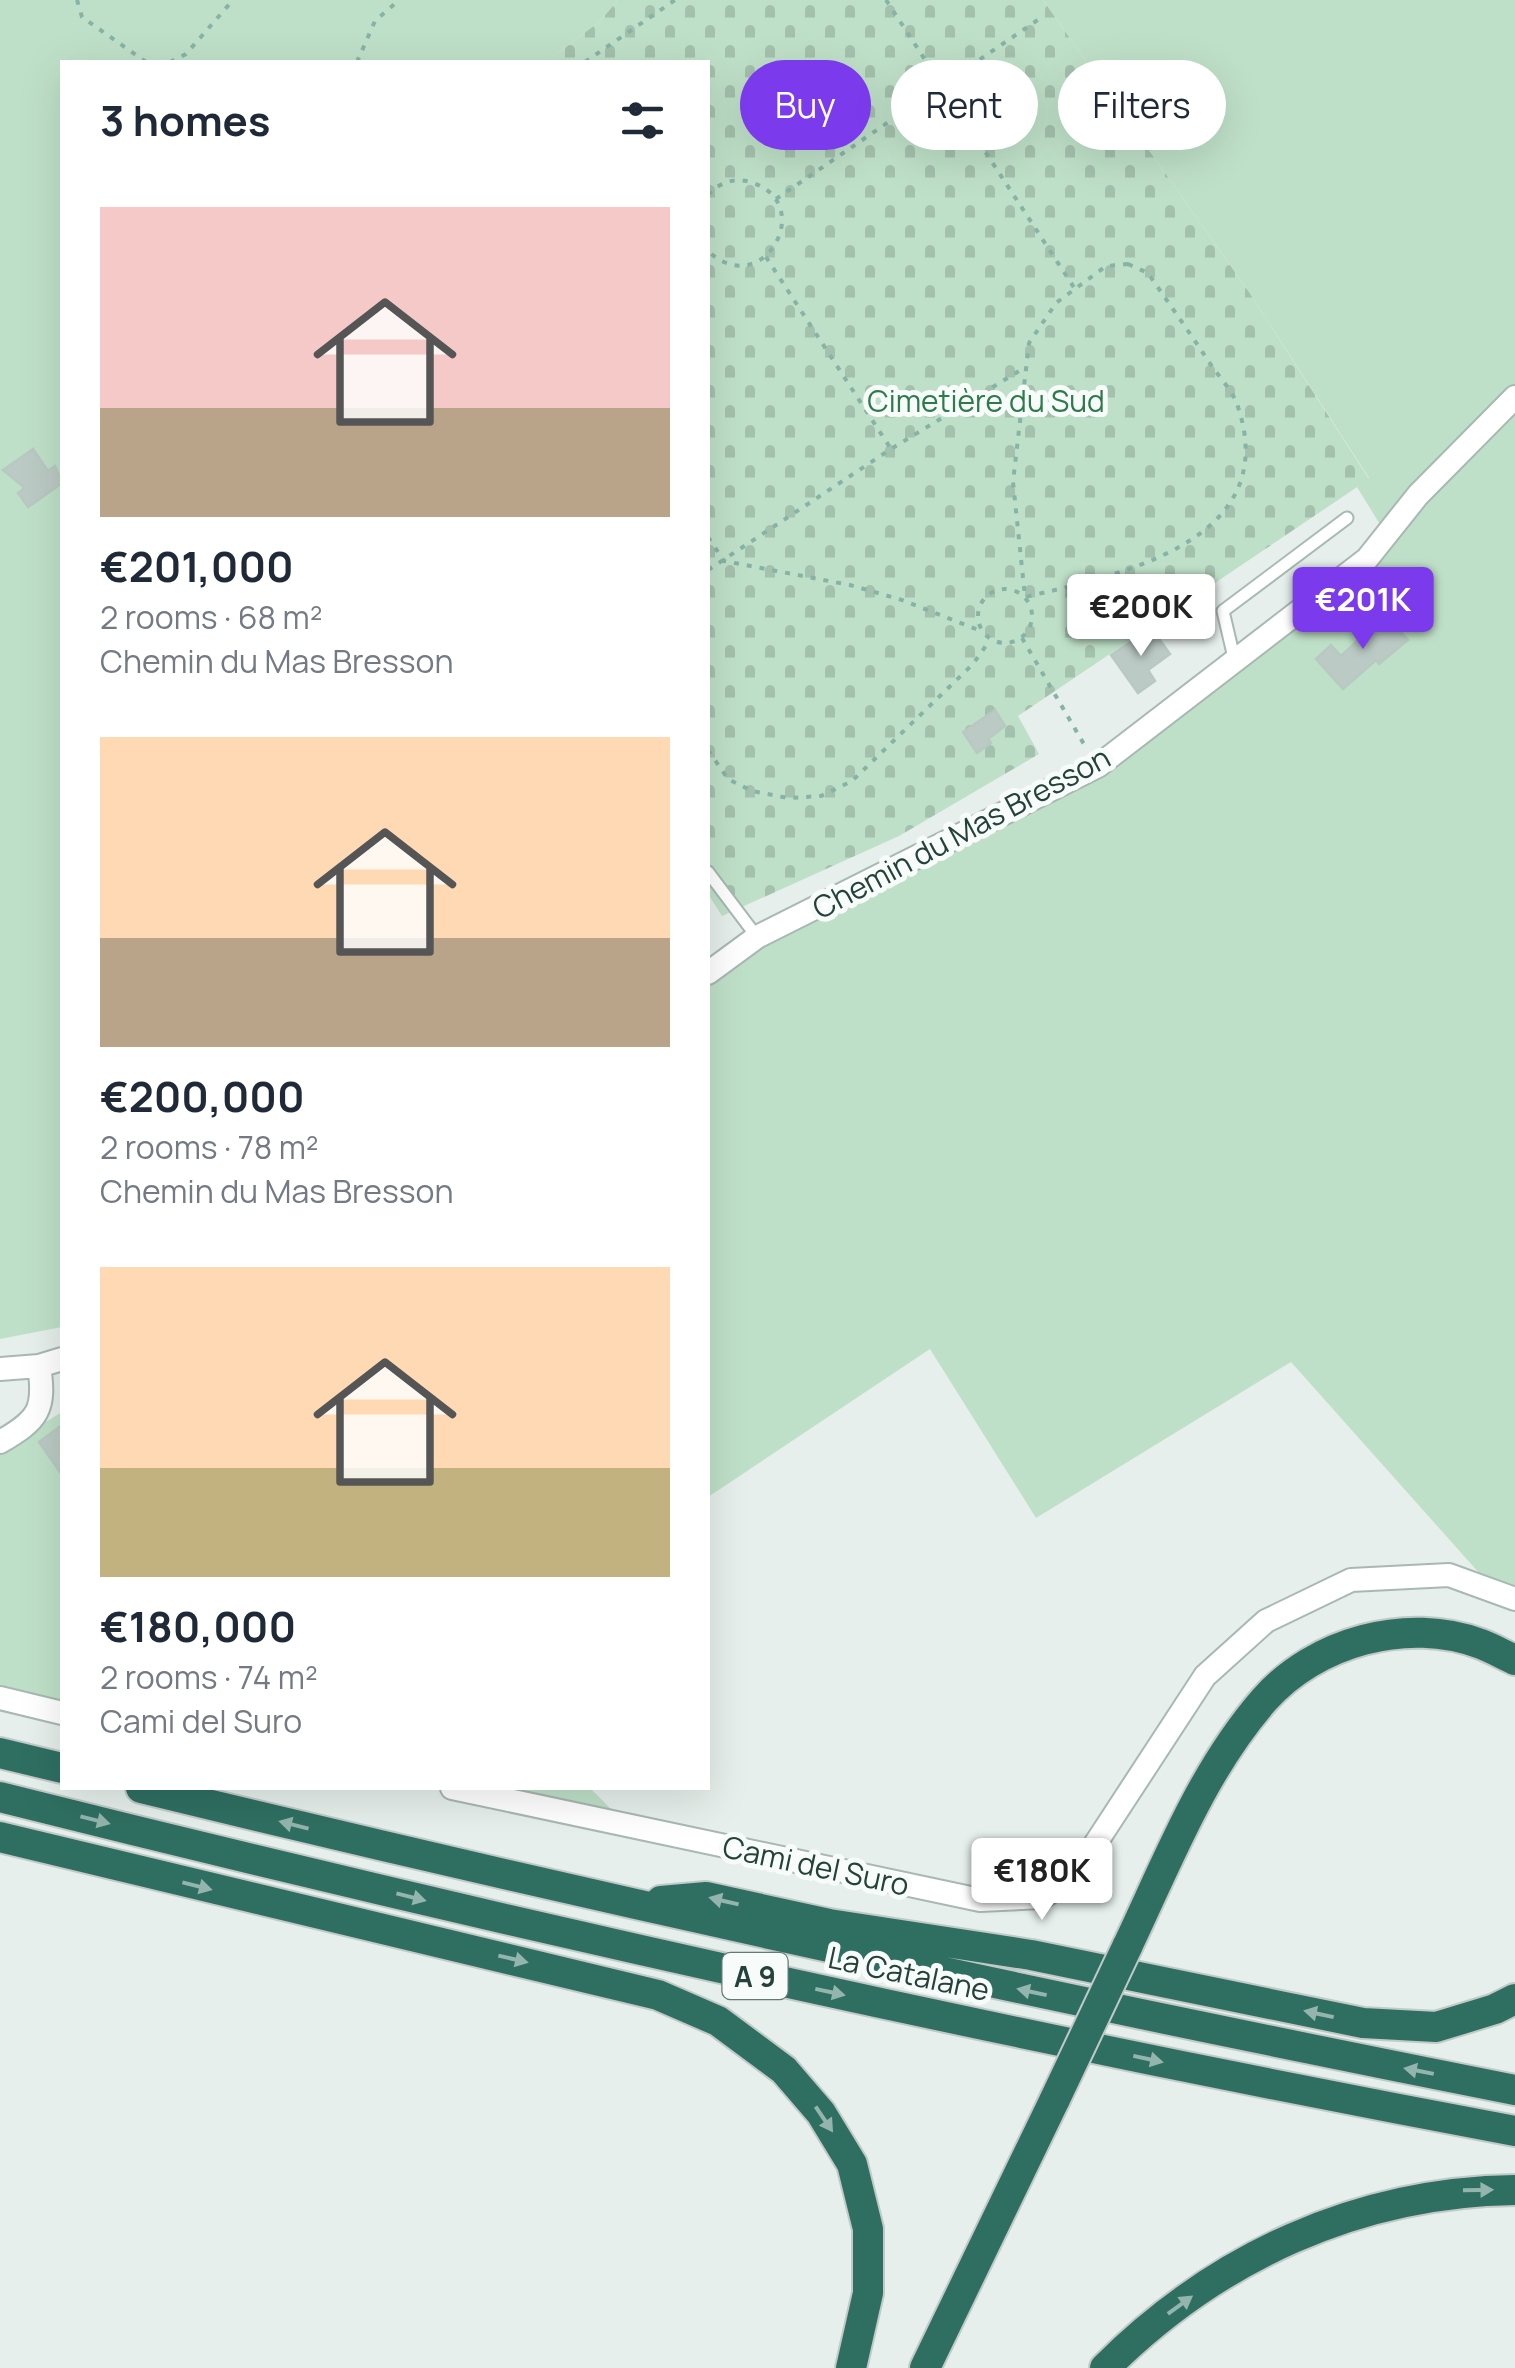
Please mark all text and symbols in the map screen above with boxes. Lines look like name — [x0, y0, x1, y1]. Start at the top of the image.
chip: Buy — [740, 60, 871, 150]
chip: Rent — [891, 60, 1038, 150]
chip: Filters — [1058, 60, 1226, 150]
text: 3 homes — [100, 91, 270, 149]
icon: filters — [615, 93, 670, 148]
icon: home — [295, 272, 475, 452]
park label: Cimetière du Sud — [867, 380, 1105, 421]
text: €201,000 — [100, 537, 294, 595]
pin: €201K — [1293, 567, 1433, 652]
pin: €200K — [1071, 574, 1211, 659]
text: €201K — [1315, 577, 1411, 621]
text: €200K — [1089, 584, 1193, 628]
text: 2 rooms · 68 m² — [100, 595, 322, 639]
text: Chemin du Mas Bresson — [100, 639, 453, 683]
street label: Chemin du Mas Bresson — [805, 736, 1117, 928]
icon: home — [295, 802, 475, 982]
text: €200,000 — [100, 1067, 305, 1125]
text: 2 rooms · 78 m² — [100, 1125, 319, 1169]
text: Chemin du Mas Bresson — [100, 1169, 453, 1213]
icon: home — [295, 1332, 475, 1512]
text: €180,000 — [100, 1597, 296, 1655]
text: 2 rooms · 74 m² — [100, 1655, 318, 1699]
text: Cami del Suro — [100, 1699, 302, 1743]
one-way arrow — [80, 1813, 111, 1828]
one-way arrow — [278, 1817, 309, 1832]
street label: Cami del Suro — [719, 1825, 913, 1905]
pin: €180K — [972, 1838, 1112, 1923]
text: €180K — [993, 1848, 1091, 1892]
one-way arrow — [182, 1878, 213, 1894]
one-way arrow — [395, 1890, 426, 1905]
one-way arrow — [709, 1893, 740, 1908]
street label: La Catalane — [825, 1936, 993, 2010]
one-way arrow — [498, 1952, 529, 1967]
road number: A 9 — [722, 1953, 788, 1999]
one-way arrow — [815, 1984, 846, 2000]
one-way arrow — [1016, 1984, 1047, 2000]
one-way arrow — [1303, 2005, 1334, 2021]
one-way arrow — [1133, 2052, 1164, 2067]
one-way arrow — [1404, 2063, 1435, 2079]
one-way arrow — [814, 2105, 833, 2132]
one-way arrow — [1463, 2182, 1495, 2198]
one-way arrow — [1167, 2296, 1193, 2315]

